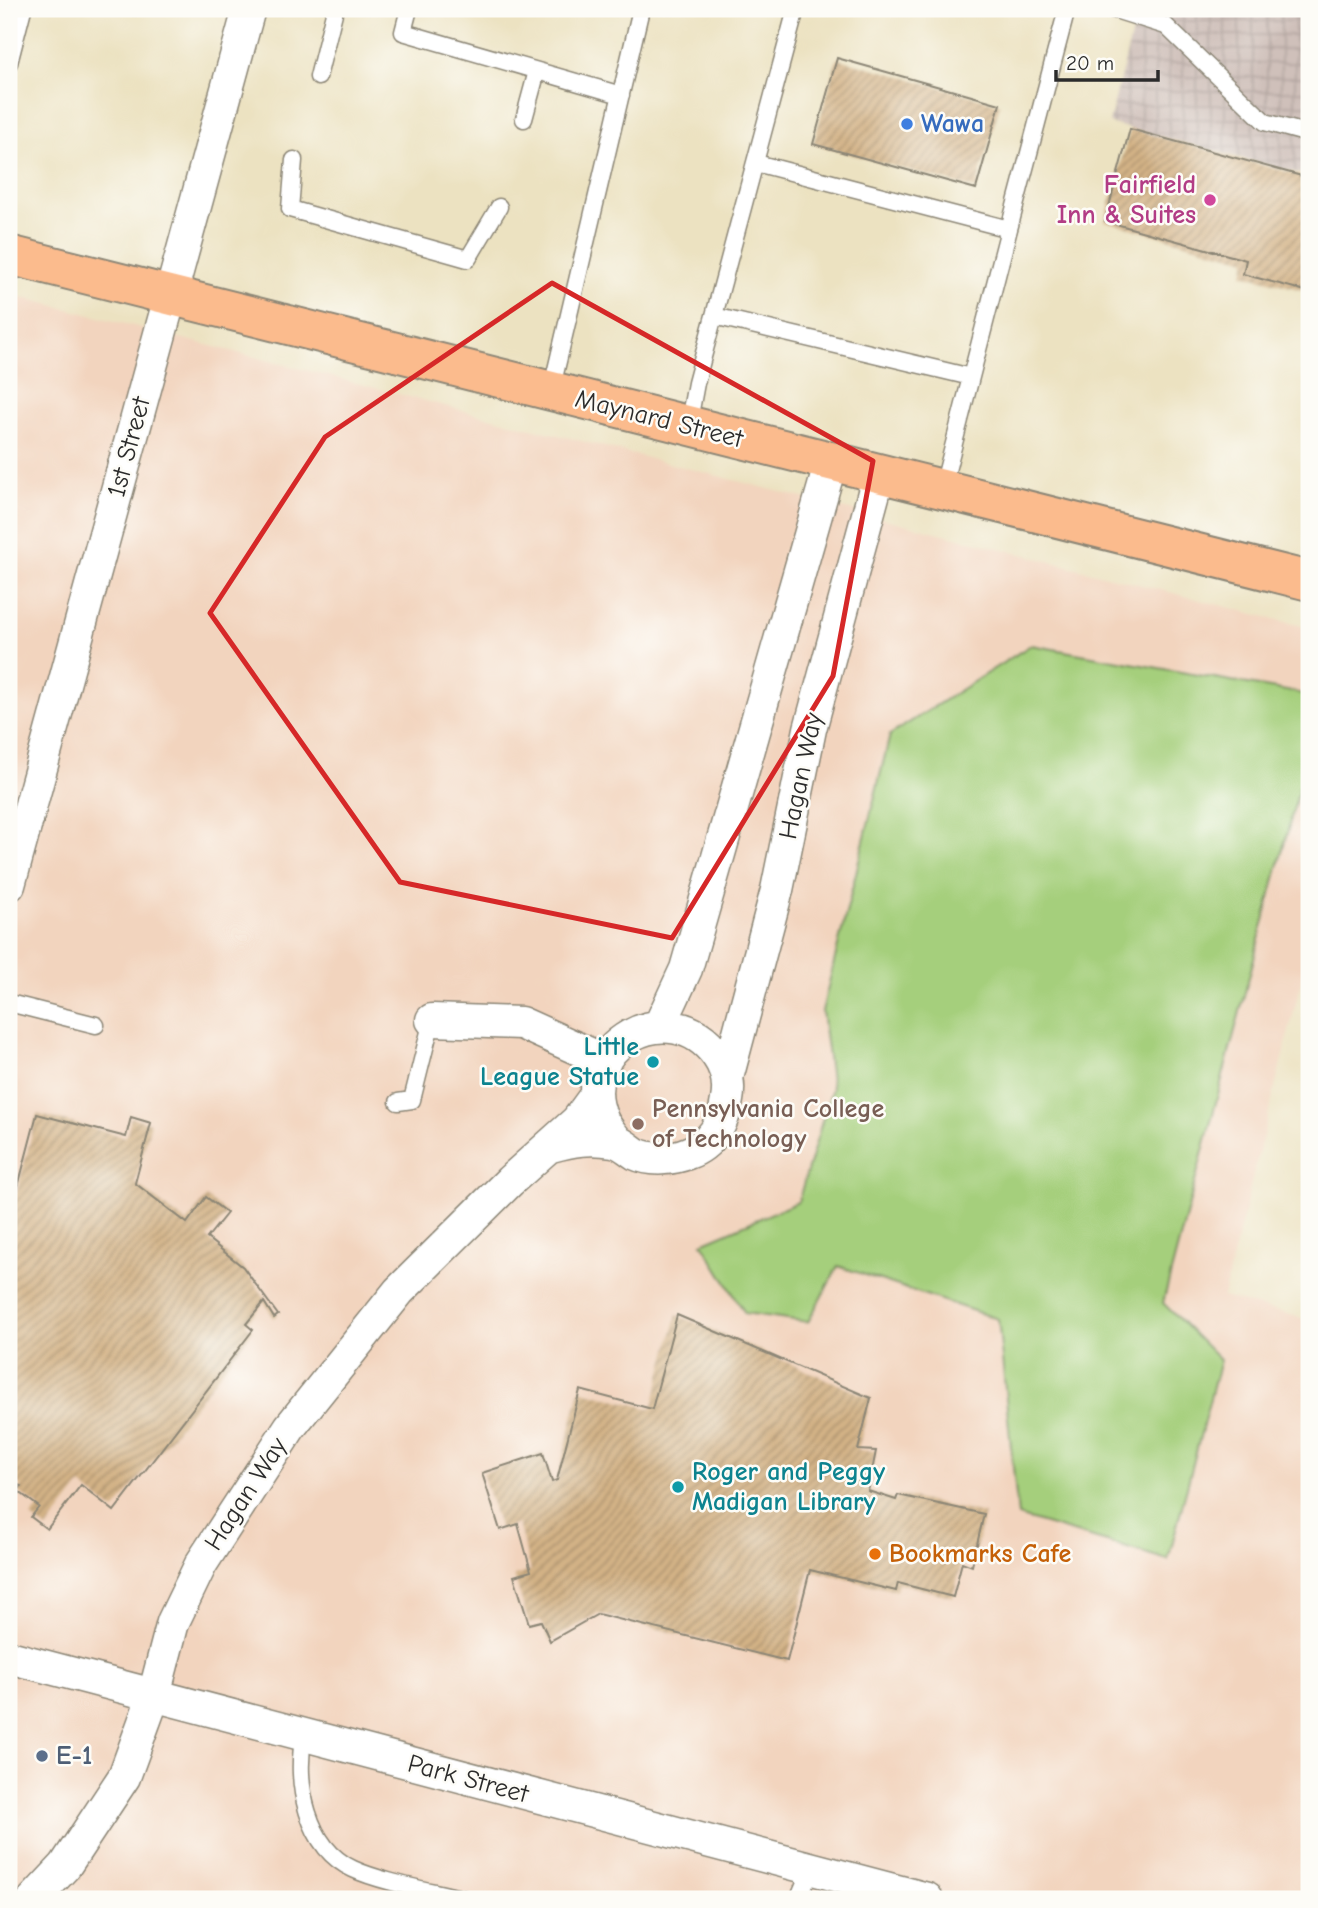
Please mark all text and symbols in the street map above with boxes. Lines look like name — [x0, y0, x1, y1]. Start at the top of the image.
scale bar — [1056, 38, 1157, 82]
text: 20 m — [1066, 51, 1114, 75]
place label: Wawa — [921, 109, 984, 139]
marker: Wawa — [899, 116, 915, 132]
place label: Fairfield Inn & Suites — [1057, 170, 1196, 230]
marker: Fairfield Inn & Suites — [1202, 192, 1218, 208]
street label: Maynard Street — [572, 384, 747, 455]
street label: 1st Street — [101, 392, 157, 500]
street label: Hagan Way — [773, 710, 829, 842]
place label: Little League Statue — [480, 1032, 639, 1092]
marker: Little League Statue — [645, 1054, 661, 1070]
place label: Pennsylvania College of Technology — [652, 1094, 885, 1154]
marker: Pennsylvania College of Technology — [630, 1116, 646, 1132]
street label: Hagan Way — [198, 1432, 294, 1556]
place label: Roger and Peggy Madigan Library — [692, 1457, 885, 1517]
marker: Roger and Peggy Madigan Library — [670, 1479, 686, 1495]
place label: Bookmarks Cafe — [889, 1539, 1071, 1569]
marker: Bookmarks Cafe — [867, 1546, 883, 1562]
place label: E-1 — [56, 1741, 92, 1771]
marker: E-1 — [34, 1748, 50, 1764]
street label: Park Street — [404, 1749, 533, 1810]

